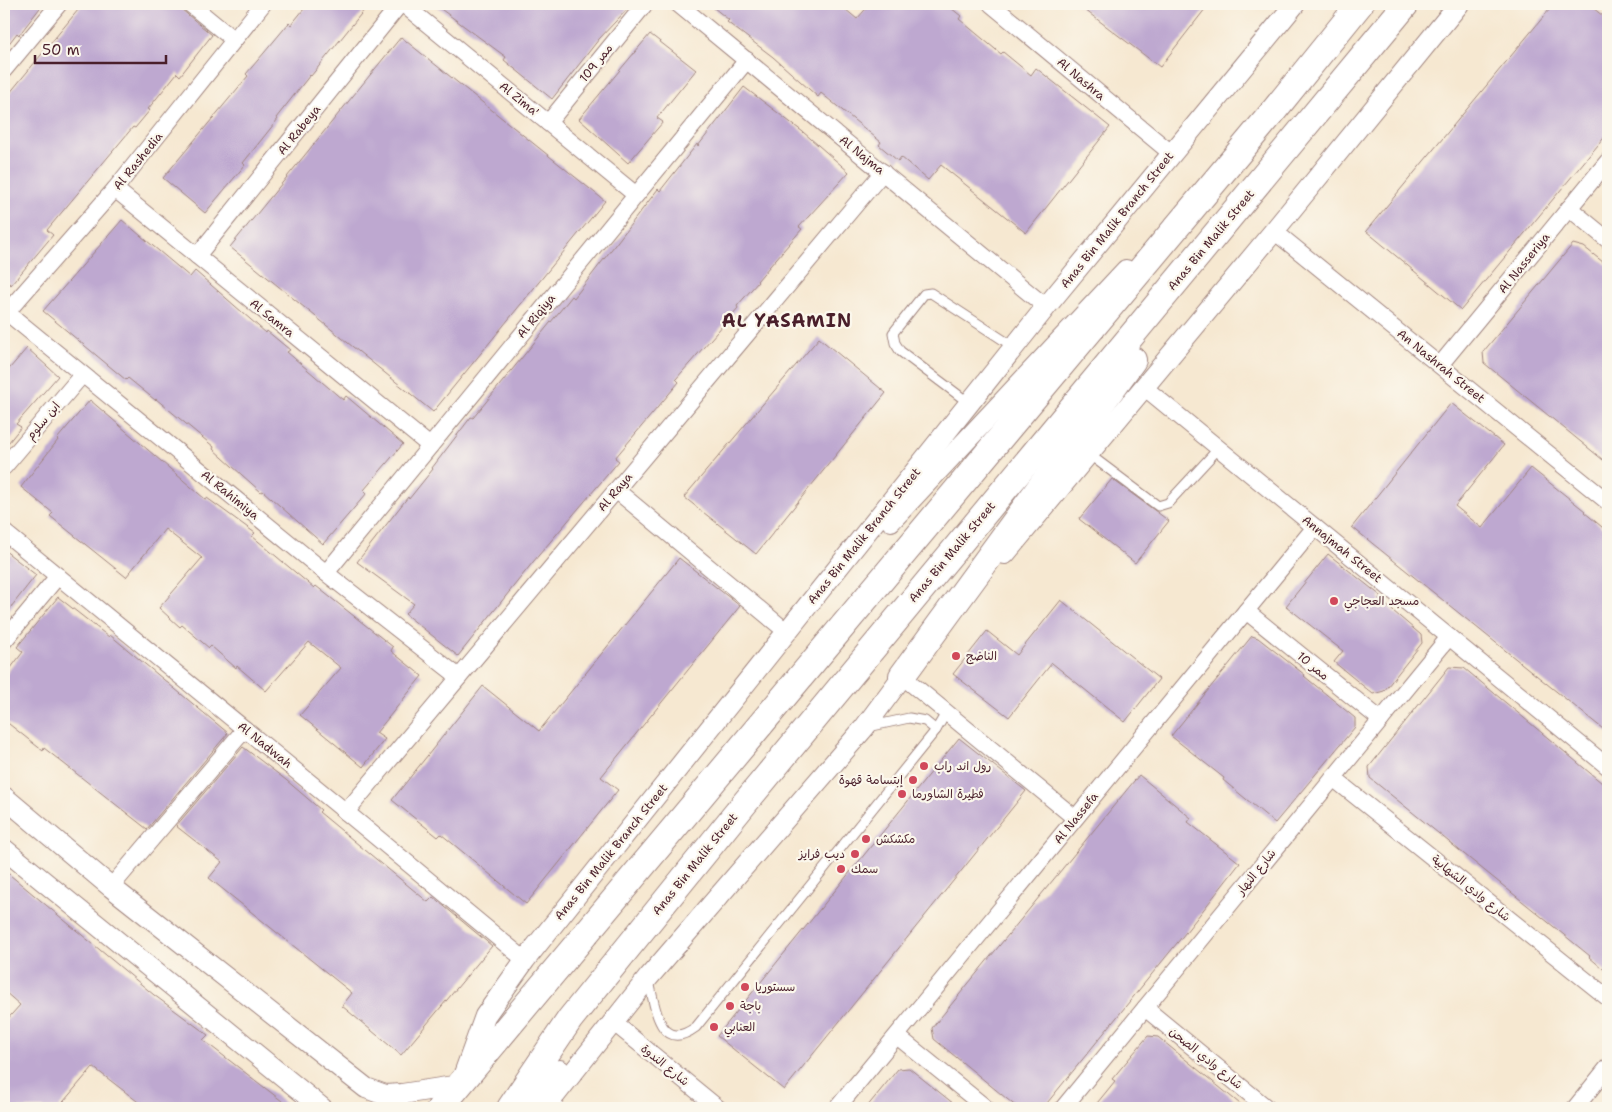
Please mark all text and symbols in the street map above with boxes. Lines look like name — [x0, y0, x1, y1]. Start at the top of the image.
scale bar — [35, 32, 166, 64]
text: 50 m — [42, 40, 80, 60]
street label: ممر 109 — [576, 41, 616, 85]
street label: Al Nashra — [1054, 54, 1109, 104]
street label: Al Zima' — [496, 78, 542, 120]
street label: Al Rabeya — [274, 101, 324, 158]
street label: Al Rashedia — [110, 128, 167, 193]
street label: Al Najma — [836, 132, 888, 178]
street label: Anas Bin Malik Branch Street — [1057, 148, 1177, 292]
street label: Anas Bin Malik Street — [1164, 186, 1258, 294]
street label: Al Nasseriya — [1495, 229, 1554, 297]
street label: Al Riqiya — [513, 290, 559, 341]
street label: Al Samra — [246, 295, 298, 341]
district label: AL YASAMIN — [722, 309, 852, 333]
street label: An Nashrah Street — [1394, 326, 1488, 406]
street label: ابن سلوم — [22, 399, 64, 444]
street label: Anas Bin Malik Branch Street — [804, 464, 924, 608]
street label: Al Rahimiya — [198, 467, 263, 524]
street label: Al Raya — [594, 469, 636, 515]
street label: Anas Bin Malik Street — [905, 498, 999, 606]
street label: Annajmah Street — [1299, 512, 1385, 586]
place label: مسجد العجاجي — [1344, 593, 1419, 612]
marker: مسجد العجاجي — [1328, 595, 1340, 607]
place label: الناضج — [966, 648, 997, 665]
street label: ممر 10 — [1294, 648, 1332, 684]
marker: الناضج — [950, 650, 962, 662]
street label: Al Nadwah — [235, 718, 295, 772]
place label: رول اند راب — [934, 758, 991, 774]
marker: رول اند راب — [918, 760, 930, 772]
place label: إبتسامة قهوة — [839, 772, 903, 788]
marker: إبتسامة قهوة — [907, 774, 919, 786]
street label: Anas Bin Malik Branch Street — [551, 780, 671, 924]
place label: فطيرة الشاورما — [912, 786, 984, 802]
marker: فطيرة الشاورما — [896, 788, 908, 800]
street label: Al Nassefa — [1050, 788, 1102, 847]
street label: Anas Bin Malik Street — [649, 810, 741, 918]
place label: مكشكش — [876, 831, 915, 847]
marker: مكشكش — [860, 833, 872, 845]
place label: ديب فرايز — [798, 846, 845, 862]
street label: شارع النهار — [1232, 846, 1280, 900]
marker: ديب فرايز — [849, 848, 861, 860]
street label: شارع وادي الشهابية — [1427, 851, 1514, 926]
place label: سمك — [851, 861, 878, 877]
marker: سمك — [835, 863, 847, 875]
place label: سستوريا — [755, 979, 795, 995]
marker: سستوريا — [739, 981, 751, 993]
place label: باجة — [740, 998, 761, 1014]
marker: باجة — [724, 1000, 736, 1012]
place label: العنابي — [724, 1019, 755, 1038]
marker: العنابي — [708, 1021, 720, 1033]
street label: شارع وادي الصحن — [1165, 1023, 1246, 1093]
street label: شارع الندوة — [637, 1041, 692, 1090]

